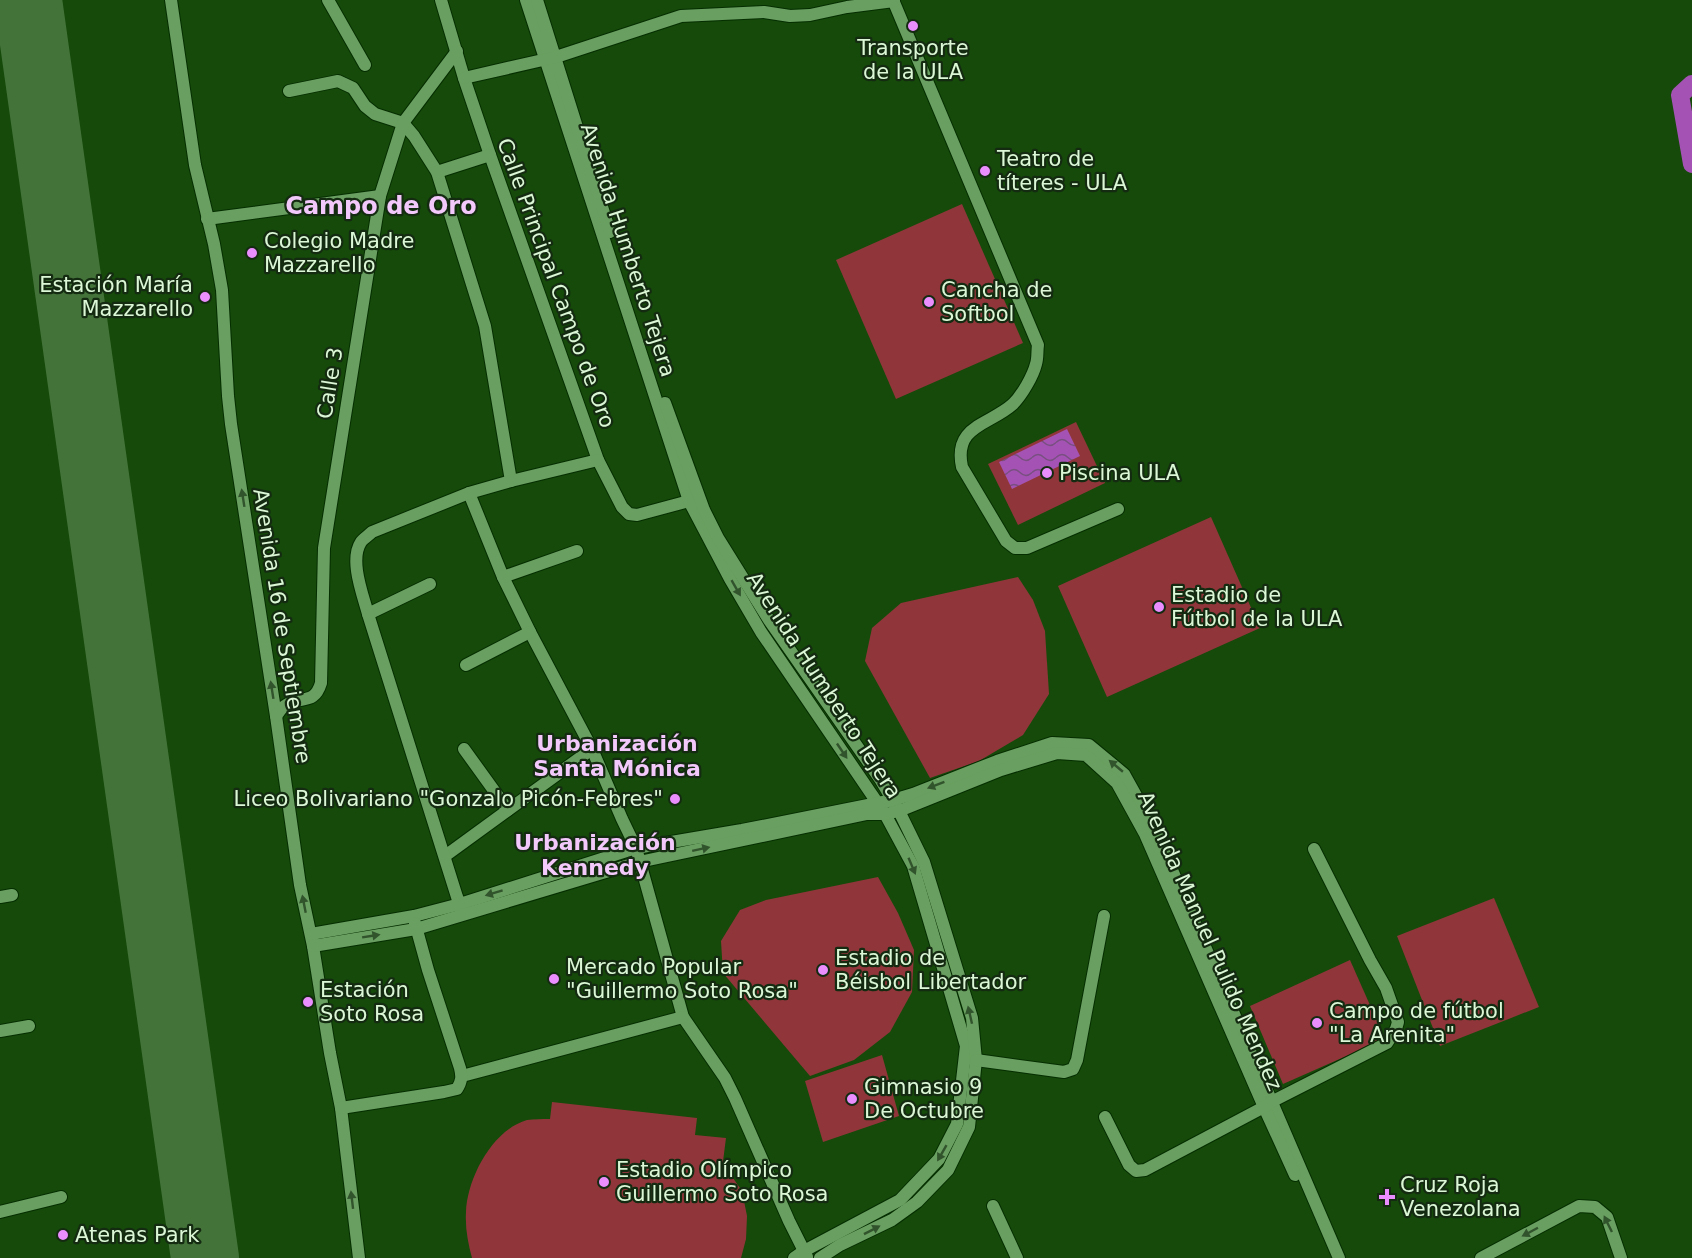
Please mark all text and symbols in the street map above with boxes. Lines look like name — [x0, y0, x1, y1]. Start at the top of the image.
marker: Transporte de la ULA — [906, 19, 920, 33]
place label: Transporte de la ULA — [856, 36, 969, 84]
street label: Avenida Humberto Tejera — [576, 120, 680, 380]
street label: Calle Principal Campo de Oro — [492, 135, 620, 431]
place label: Teatro de títeres - ULA — [996, 147, 1128, 195]
marker: Teatro de títeres - ULA — [978, 164, 992, 178]
district label: Campo de Oro — [285, 192, 477, 220]
place label: Colegio Madre Mazzarello — [264, 229, 414, 277]
marker: Colegio Madre Mazzarello — [245, 246, 259, 260]
place label: Estación María Mazzarello — [39, 273, 193, 321]
place label: Cancha de Softbol — [941, 278, 1053, 326]
marker: Estación María Mazzarello — [198, 290, 212, 304]
marker: Cancha de Softbol — [922, 295, 936, 309]
street label: Calle 3 — [313, 345, 347, 421]
place label: Piscina ULA — [1059, 461, 1181, 485]
marker: Piscina ULA — [1040, 466, 1054, 480]
street label: Avenida 16 de Septiembre — [248, 487, 316, 765]
one-way arrow — [238, 488, 247, 507]
street label: Avenida Humberto Tejera — [742, 567, 906, 803]
one-way arrow — [730, 580, 741, 596]
place label: Estadio de Fútbol de la ULA — [1171, 583, 1343, 631]
marker: Estadio de Fútbol de la ULA — [1152, 600, 1166, 614]
one-way arrow — [267, 681, 276, 700]
district label: Urbanización Santa Mónica — [533, 731, 701, 781]
one-way arrow — [836, 743, 847, 759]
one-way arrow — [1108, 760, 1124, 773]
one-way arrow — [926, 780, 944, 790]
place label: Liceo Bolivariano "Gonzalo Picón-Febres" — [234, 787, 663, 811]
street label: Avenida Manuel Pulido Mendez — [1133, 788, 1287, 1094]
marker: Liceo Bolivariano "Gonzalo Picón-Febres" — [668, 792, 682, 806]
district label: Urbanización Kennedy — [514, 830, 676, 880]
one-way arrow — [692, 844, 711, 854]
one-way arrow — [908, 857, 917, 875]
one-way arrow — [485, 889, 503, 898]
one-way arrow — [299, 894, 308, 913]
one-way arrow — [362, 931, 381, 940]
place label: Estadio de Béisbol Libertador — [835, 946, 1026, 994]
place label: Mercado Popular "Guillermo Soto Rosa" — [566, 955, 798, 1003]
marker: Estadio de Béisbol Libertador — [816, 963, 830, 977]
marker: Mercado Popular "Guillermo Soto Rosa" — [547, 972, 561, 986]
place label: Estación Soto Rosa — [320, 978, 424, 1026]
marker: Estación Soto Rosa — [301, 995, 315, 1009]
place label: Campo de fútbol "La Arenita" — [1329, 999, 1504, 1047]
one-way arrow — [965, 1006, 974, 1025]
marker: Campo de fútbol "La Arenita" — [1310, 1016, 1324, 1030]
place label: Gimnasio 9 De Octubre — [864, 1075, 984, 1123]
marker: Gimnasio 9 De Octubre — [845, 1092, 859, 1106]
one-way arrow — [936, 1145, 947, 1161]
place label: Estadio Olímpico Guillermo Soto Rosa — [616, 1158, 829, 1206]
place label: Cruz Roja Venezolana — [1400, 1173, 1521, 1221]
marker: Estadio Olímpico Guillermo Soto Rosa — [597, 1175, 611, 1189]
marker: Cruz Roja Venezolana — [1378, 1188, 1396, 1206]
one-way arrow — [347, 1190, 357, 1209]
one-way arrow — [1603, 1215, 1612, 1232]
place label: Atenas Park — [75, 1223, 200, 1247]
one-way arrow — [863, 1225, 880, 1235]
one-way arrow — [1521, 1227, 1538, 1237]
marker: Atenas Park — [56, 1228, 70, 1242]

